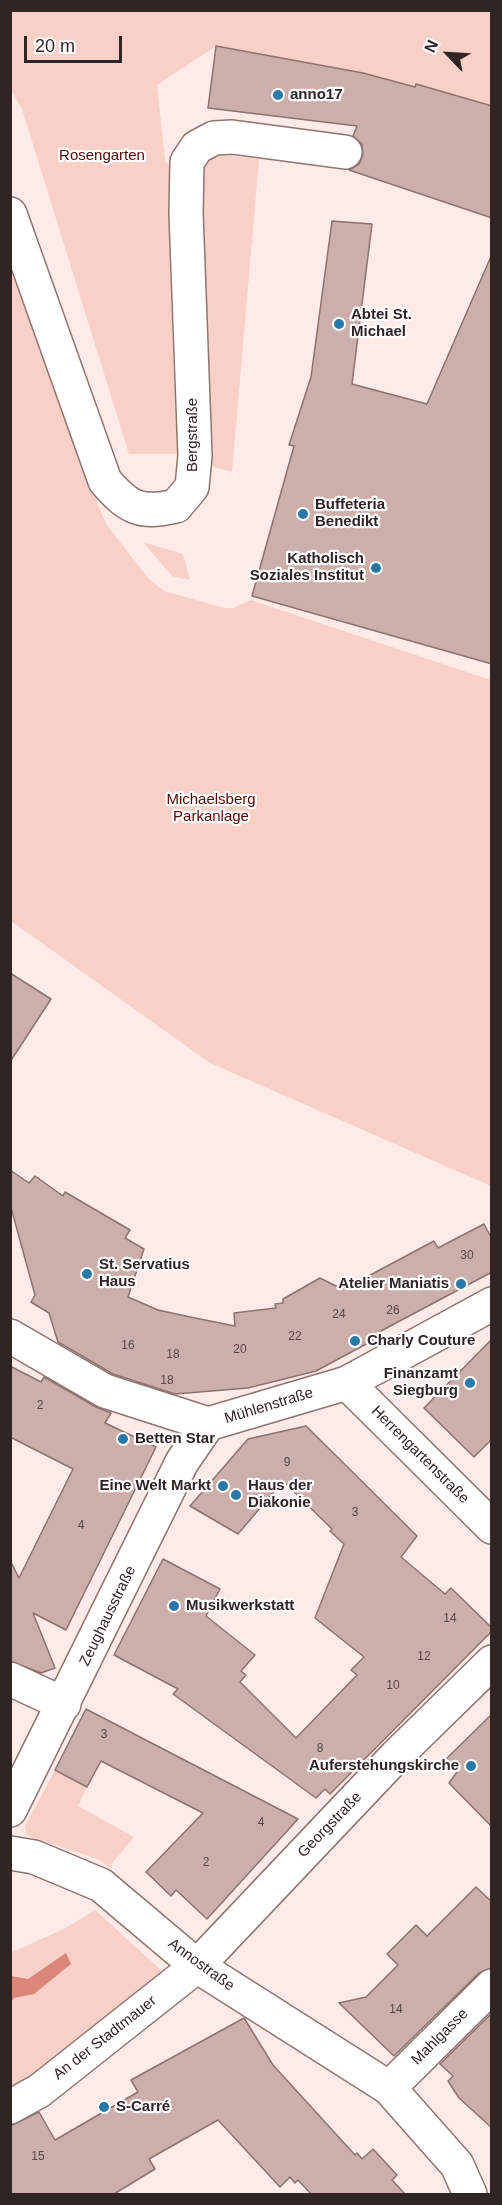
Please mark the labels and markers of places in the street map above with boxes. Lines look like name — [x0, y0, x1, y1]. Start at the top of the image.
place label: anno17 — [290, 86, 343, 104]
marker: anno17 — [271, 88, 285, 102]
place label: Abtei St. Michael — [351, 306, 412, 341]
marker: Abtei St. Michael — [332, 317, 346, 331]
place label: Buffeteria Benedikt — [315, 496, 385, 531]
marker: Buffeteria Benedikt — [296, 507, 310, 521]
place label: Katholisch Soziales Institut — [250, 550, 364, 585]
marker: Katholisch Soziales Institut — [369, 561, 383, 575]
place label: St. Servatius Haus — [99, 1256, 190, 1291]
marker: St. Servatius Haus — [80, 1267, 94, 1281]
place label: Atelier Maniatis — [338, 1275, 449, 1293]
marker: Atelier Maniatis — [454, 1277, 468, 1291]
place label: Charly Couture — [367, 1332, 475, 1350]
marker: Charly Couture — [348, 1334, 362, 1348]
place label: Finanzamt Siegburg — [384, 1365, 458, 1400]
marker: Finanzamt Siegburg — [463, 1376, 477, 1390]
place label: Betten Star — [135, 1430, 215, 1448]
marker: Betten Star — [116, 1432, 130, 1446]
place label: Eine Welt Markt — [100, 1477, 211, 1495]
place label: Haus der Diakonie — [248, 1477, 312, 1512]
marker: Eine Welt Markt — [216, 1479, 230, 1493]
marker: Haus der Diakonie — [229, 1488, 243, 1502]
place label: Musikwerkstatt — [186, 1597, 294, 1615]
marker: Musikwerkstatt — [167, 1599, 181, 1613]
place label: Auferstehungskirche — [309, 1757, 459, 1775]
marker: Auferstehungskirche — [464, 1759, 478, 1773]
place label: S-Carré — [116, 2098, 170, 2116]
marker: S-Carré — [97, 2100, 111, 2114]

